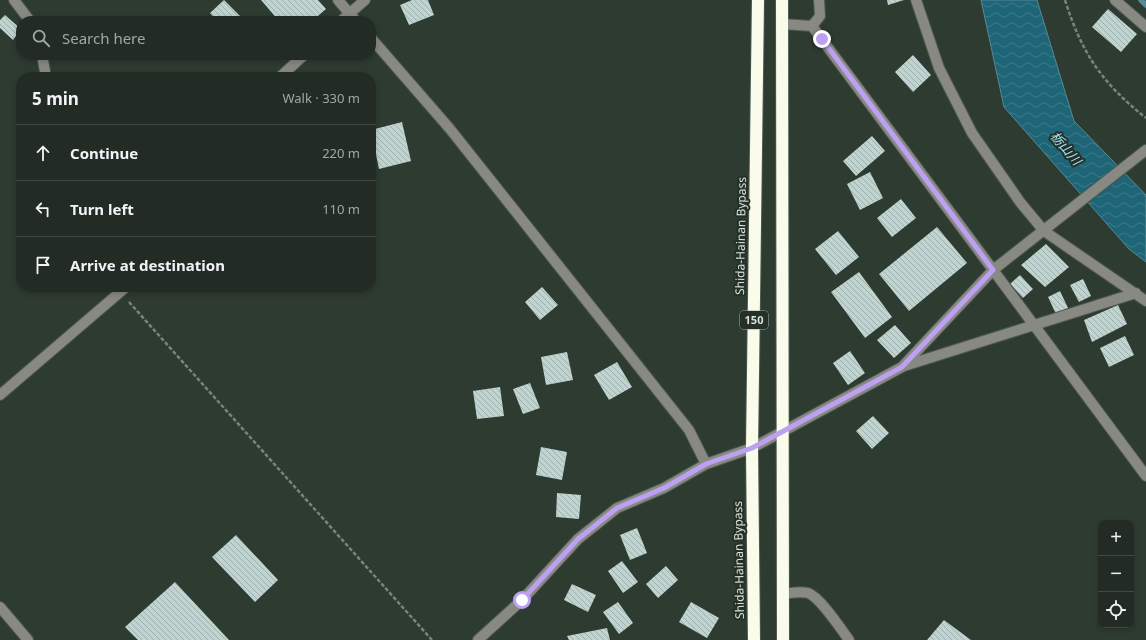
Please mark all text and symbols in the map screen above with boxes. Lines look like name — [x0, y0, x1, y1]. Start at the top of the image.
search box — [16, 16, 376, 60]
icon: search — [30, 27, 52, 49]
text: Search here — [62, 28, 145, 48]
route end — [813, 30, 831, 48]
text: 5 min — [32, 87, 79, 110]
text: Walk · 330 m — [282, 89, 360, 107]
water label: 栃山川 — [1046, 127, 1087, 170]
icon: ahead — [32, 142, 54, 164]
text: Continue — [70, 143, 138, 163]
text: 220 m — [322, 144, 360, 162]
street label: Shida-Hainan Bypass — [731, 177, 750, 295]
icon: left — [32, 198, 54, 220]
text: Turn left — [70, 199, 134, 219]
text: 110 m — [322, 200, 360, 218]
icon: arrive — [32, 254, 54, 276]
text: Arrive at destination — [70, 255, 225, 275]
road number: 150 — [740, 311, 768, 329]
street label: Shida-Hainan Bypass — [729, 501, 748, 619]
map controls — [1098, 520, 1134, 628]
button: + — [1098, 520, 1134, 556]
button: − — [1098, 556, 1134, 592]
route start — [513, 591, 531, 609]
button: locate — [1098, 592, 1134, 628]

